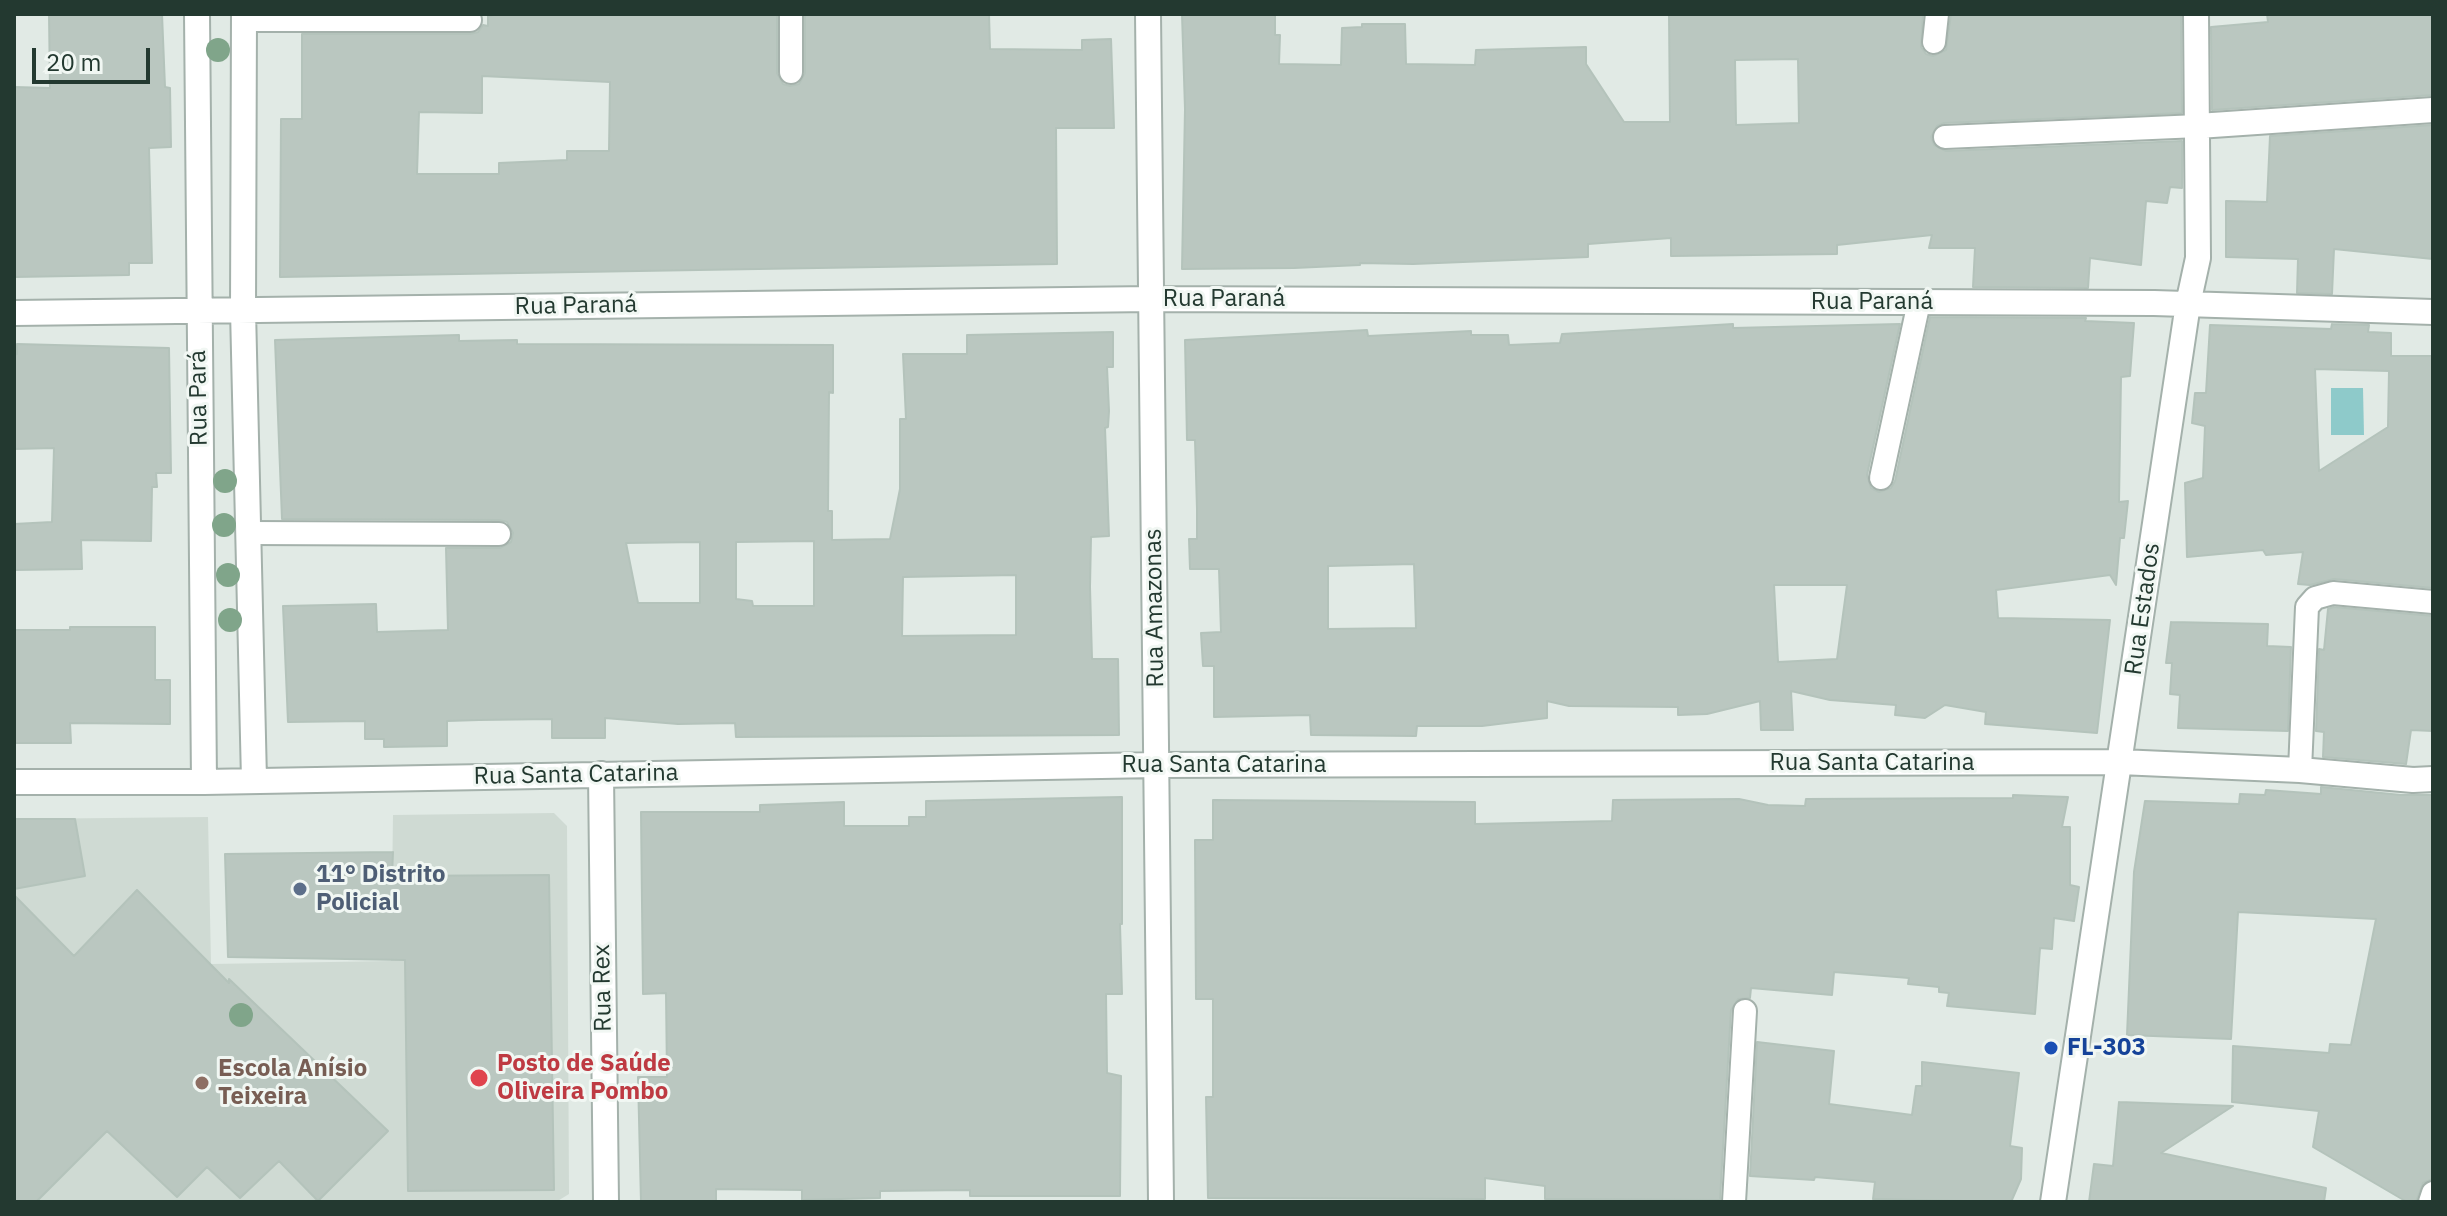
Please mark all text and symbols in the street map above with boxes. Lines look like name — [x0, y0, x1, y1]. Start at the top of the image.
scale bar — [36, 32, 154, 82]
text: 20 m — [46, 46, 101, 78]
street label: Rua Paraná — [1163, 285, 1285, 313]
street label: Rua Paraná — [1811, 288, 1933, 316]
street label: Rua Paraná — [514, 291, 638, 321]
street label: Rua Pará — [184, 350, 214, 446]
street label: Rua Amazonas — [1139, 528, 1171, 688]
street label: Rua Estados — [2119, 541, 2167, 677]
street label: Rua Santa Catarina — [1770, 749, 1974, 777]
street label: Rua Santa Catarina — [1122, 751, 1326, 779]
street label: Rua Santa Catarina — [473, 759, 679, 791]
place label: 11° Distrito Policial — [316, 861, 446, 917]
marker: 11° Distrito Policial — [291, 880, 309, 898]
street label: Rua Rex — [588, 944, 618, 1032]
place label: FL-303 — [2067, 1034, 2146, 1062]
marker: FL-303 — [2042, 1039, 2060, 1057]
place label: Posto de Saúde Oliveira Pombo — [497, 1050, 671, 1106]
place label: Escola Anísio Teixeira — [218, 1055, 367, 1111]
marker: Posto de Saúde Oliveira Pombo — [468, 1067, 490, 1089]
marker: Escola Anísio Teixeira — [193, 1074, 211, 1092]

